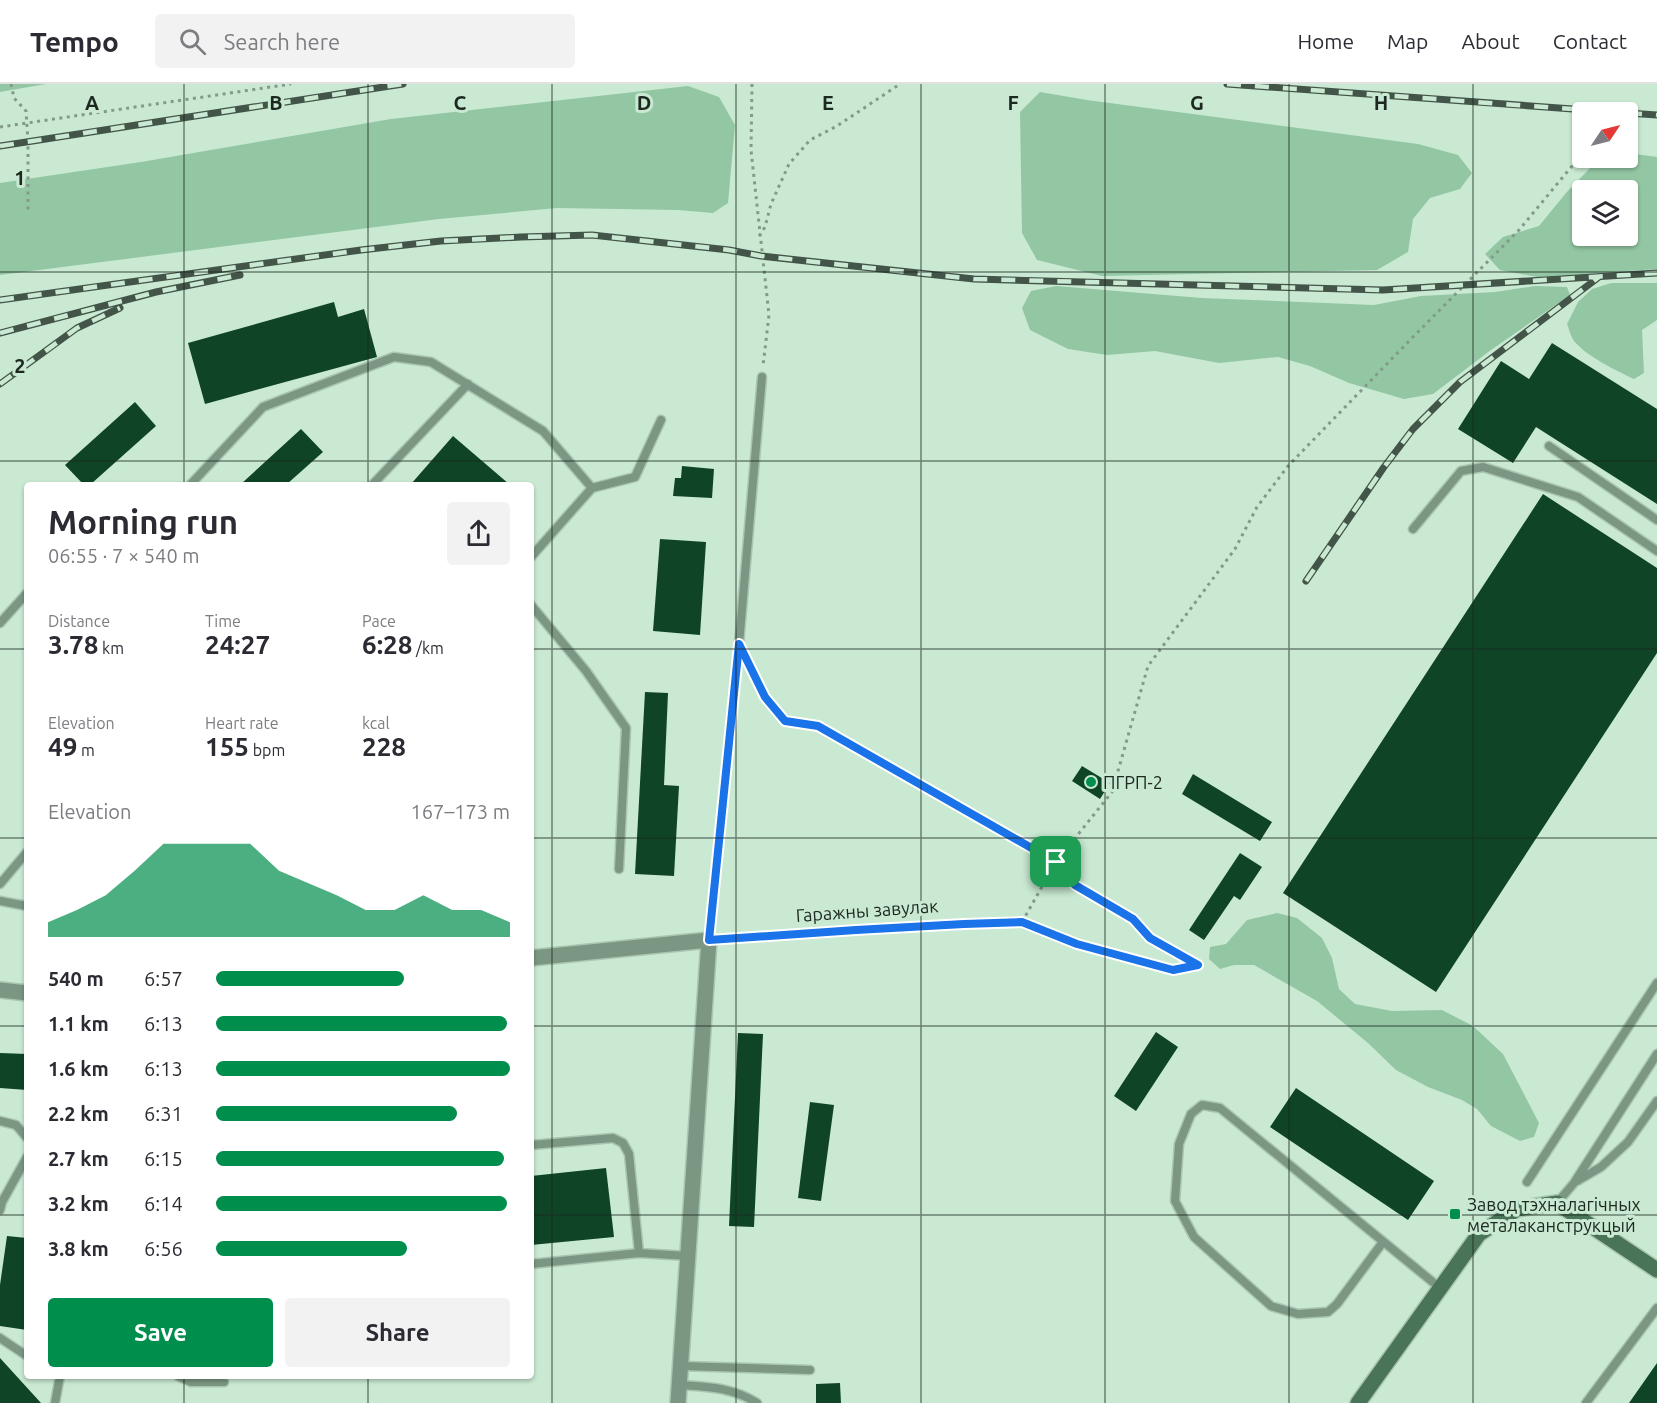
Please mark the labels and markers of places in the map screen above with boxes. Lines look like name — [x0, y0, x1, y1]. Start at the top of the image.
place label: ПГРП-2 — [1103, 772, 1163, 792]
marker: ПГРП-2 — [1084, 775, 1098, 789]
pin — [1030, 836, 1081, 887]
place label: Завод тэхналагічных металаканструкцый — [1467, 1194, 1641, 1235]
marker: Завод тэхналагічных металаканструкцый — [1448, 1207, 1462, 1221]

